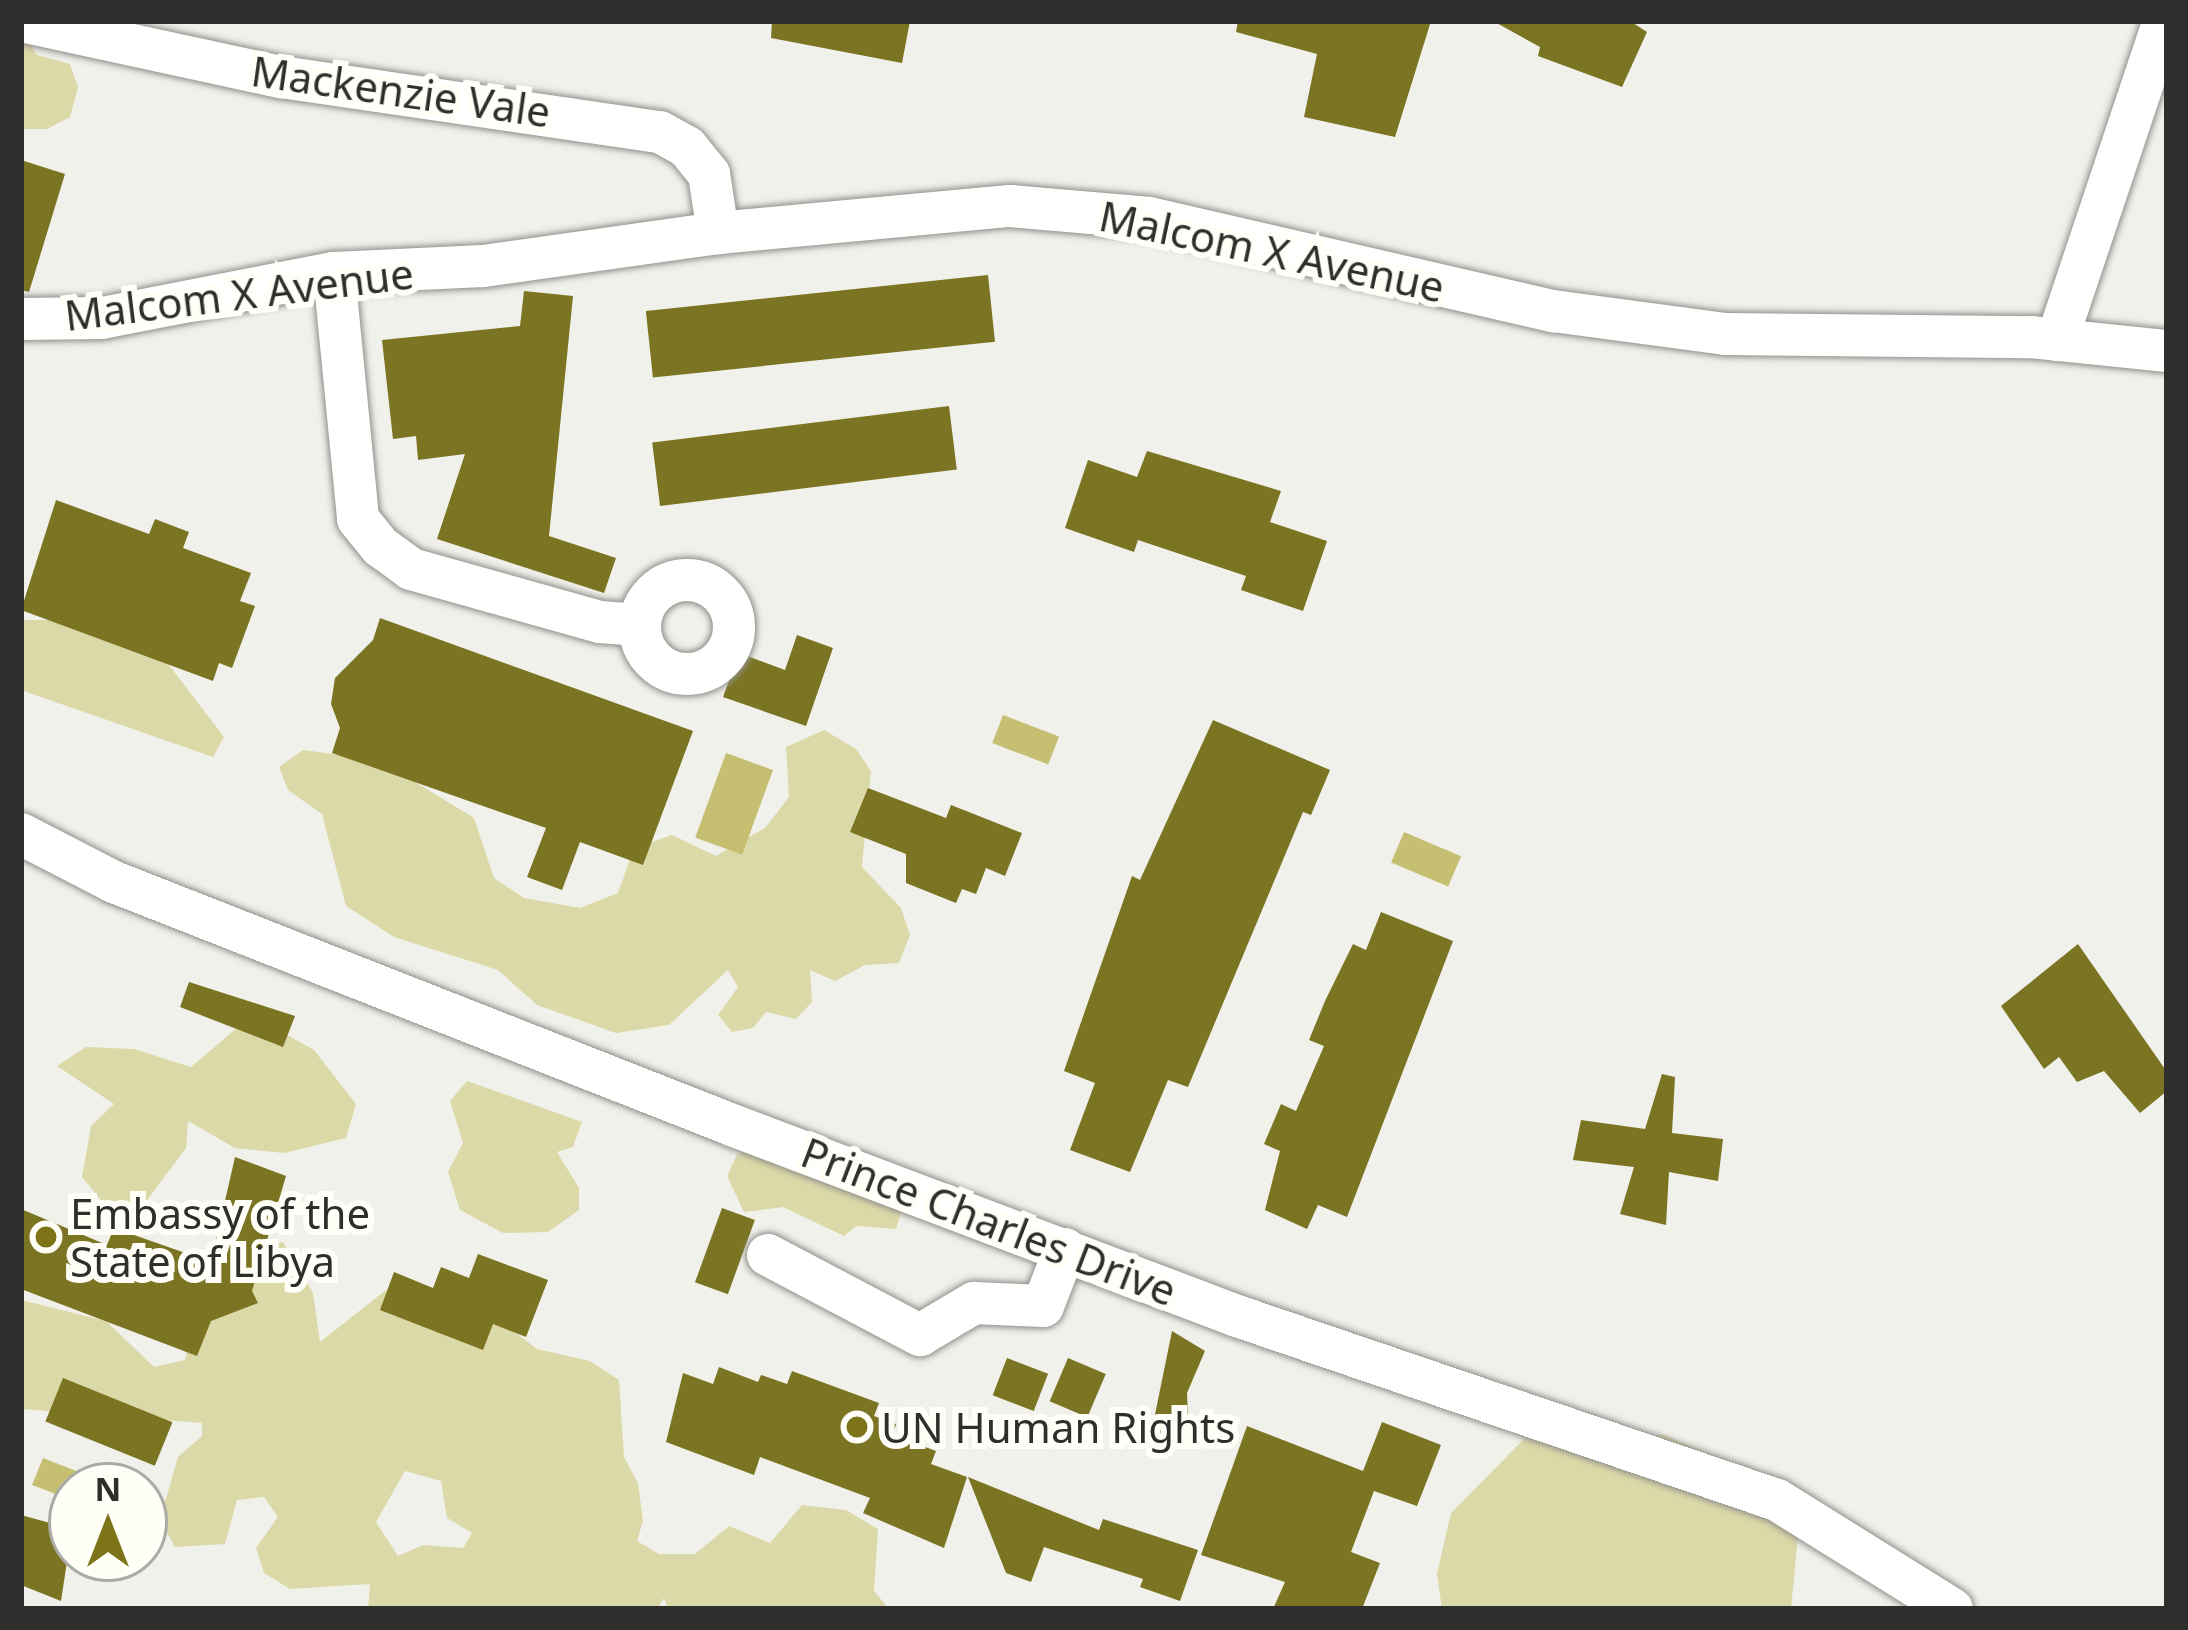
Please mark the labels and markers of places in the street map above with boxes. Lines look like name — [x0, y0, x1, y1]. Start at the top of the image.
place label: Embassy of the State of Libya — [70, 1188, 370, 1286]
marker: Embassy of the State of Libya — [33, 1224, 59, 1250]
place label: UN Human Rights — [881, 1402, 1235, 1452]
marker: UN Human Rights — [844, 1414, 870, 1440]

